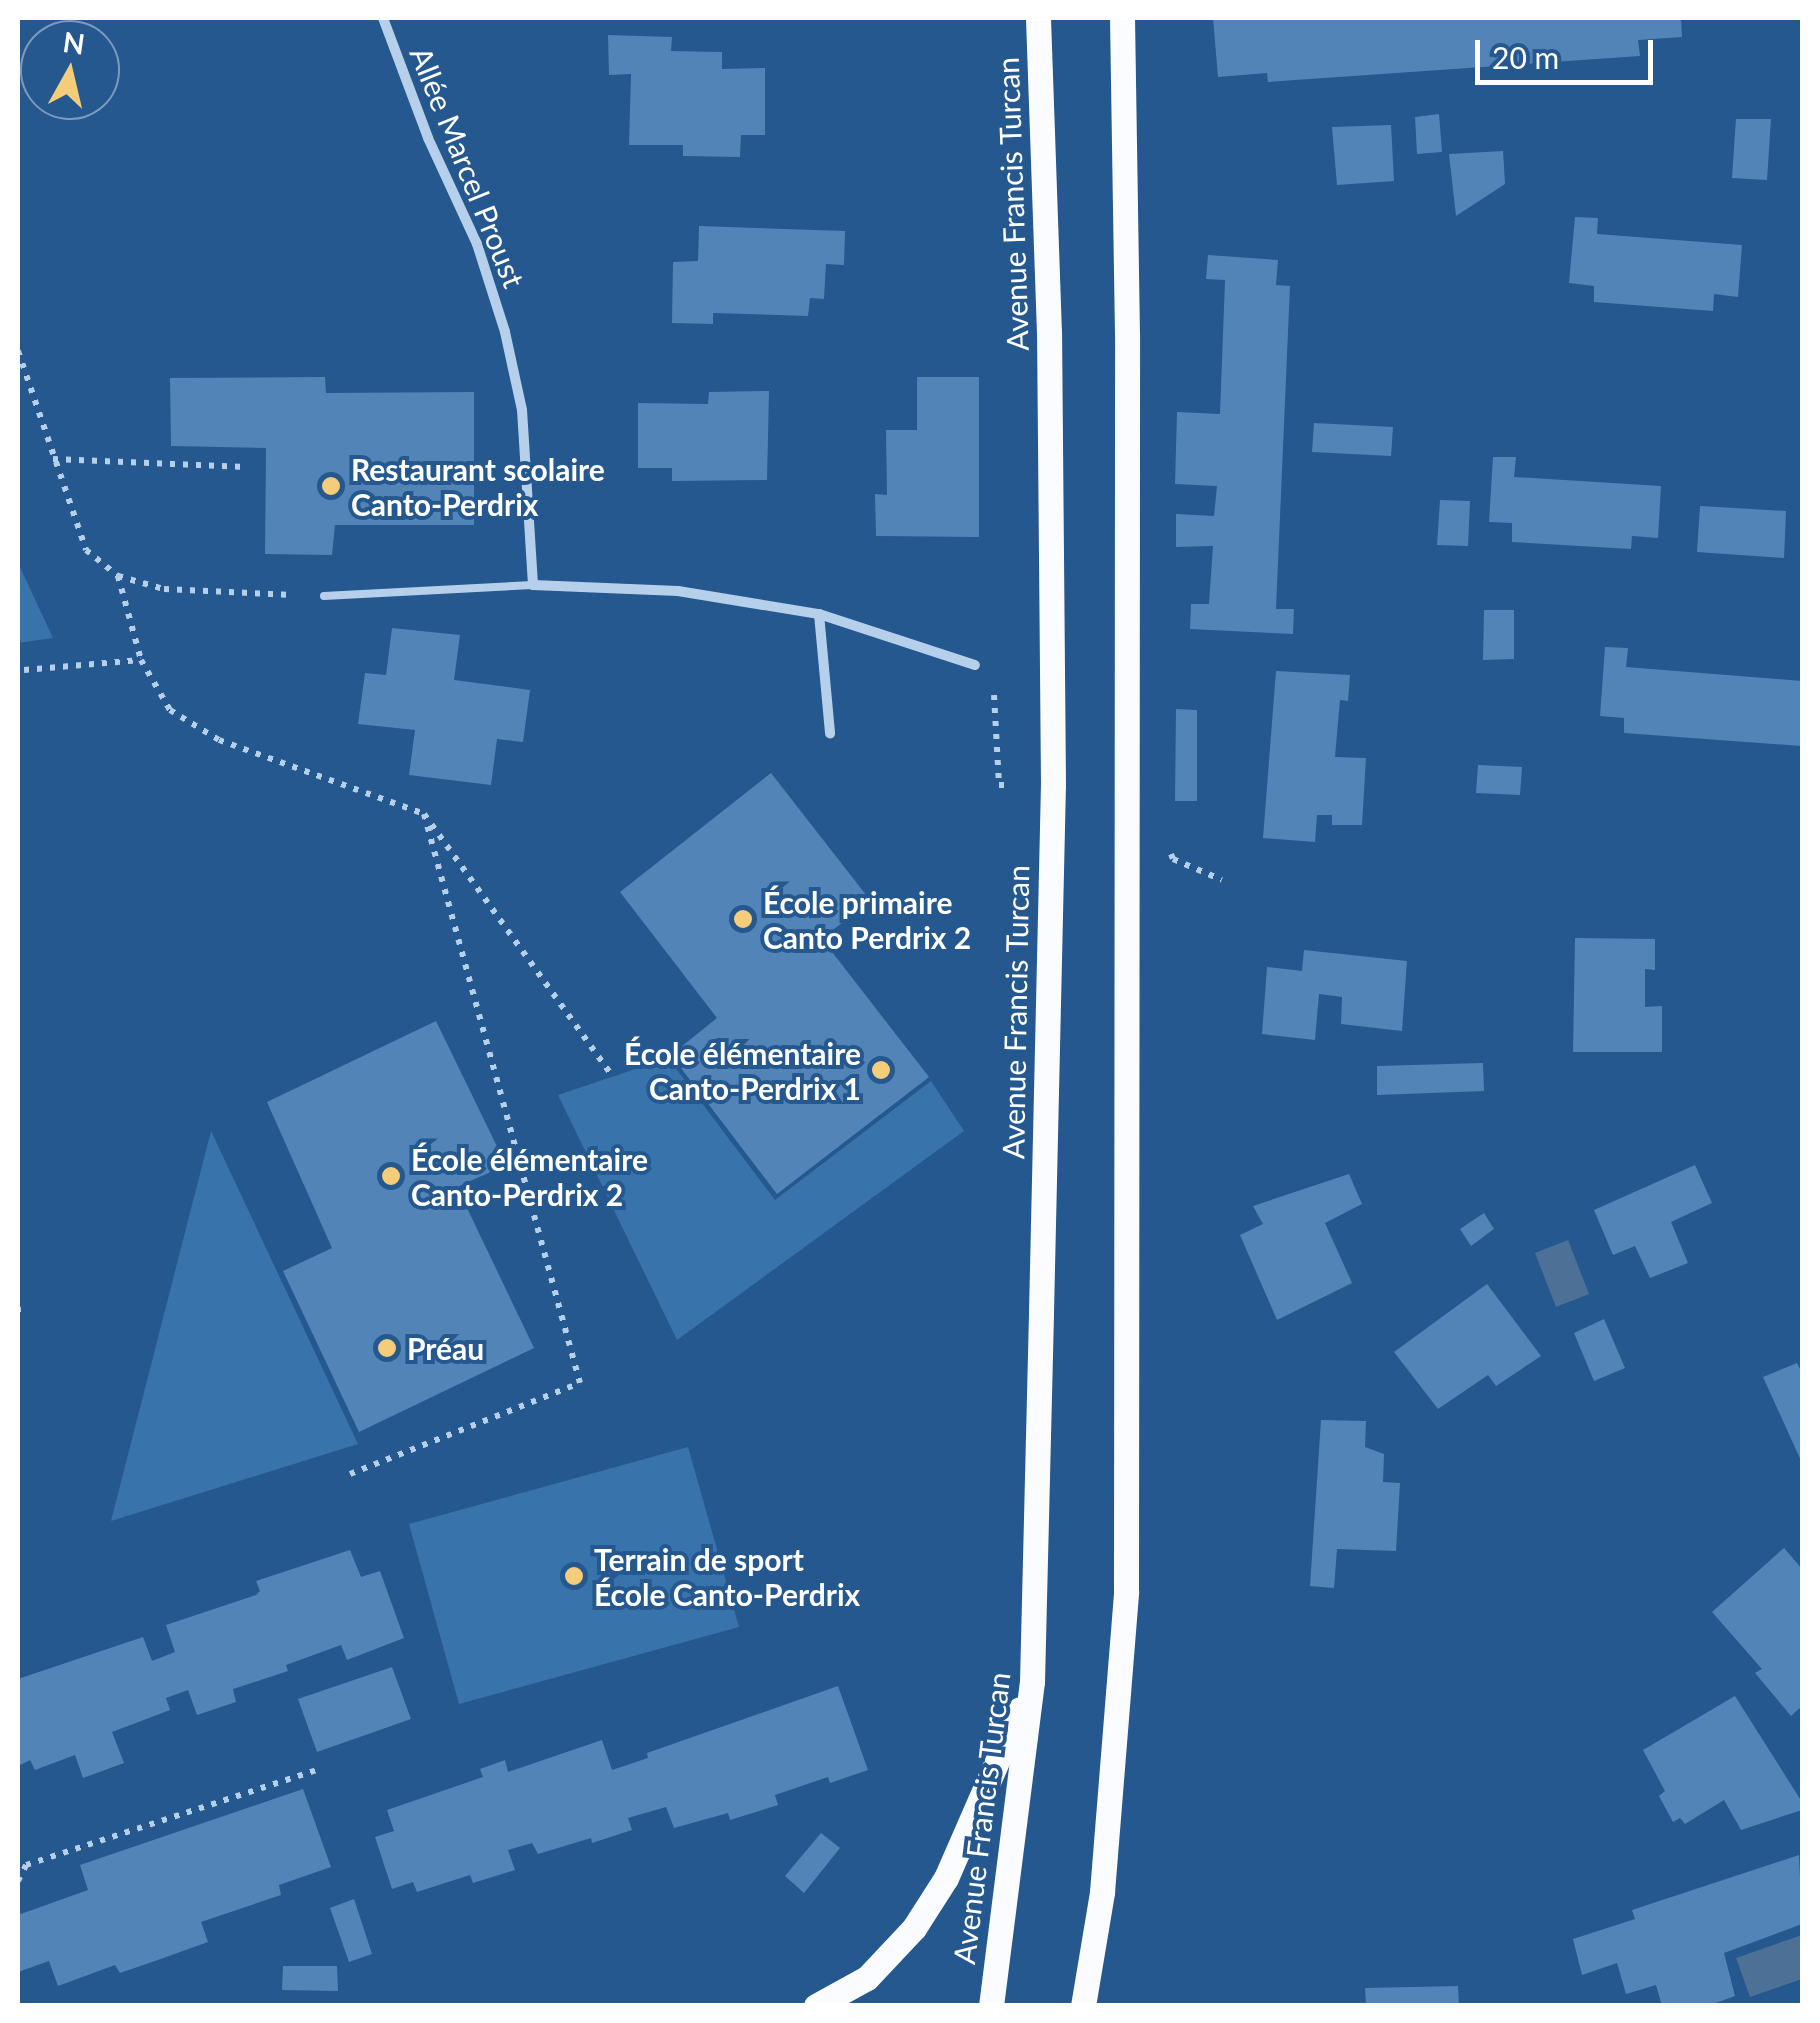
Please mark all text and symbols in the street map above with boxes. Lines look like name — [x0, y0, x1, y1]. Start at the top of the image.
north arrow — [20, 20, 120, 120]
scale bar — [1480, 20, 1658, 82]
text: N — [61, 24, 87, 61]
text: 20 m — [1492, 39, 1559, 75]
street label: Allée Marcel Proust — [403, 41, 533, 293]
street label: Avenue Francis Turcan — [989, 56, 1035, 352]
place label: Restaurant scolaire Canto-Perdrix — [351, 451, 605, 522]
marker: Restaurant scolaire Canto-Perdrix — [320, 475, 342, 497]
street label: Avenue Francis Turcan — [994, 864, 1036, 1160]
place label: École primaire Canto Perdrix 2 — [763, 884, 971, 954]
marker: École primaire Canto Perdrix 2 — [732, 908, 754, 930]
place label: École élémentaire Canto-Perdrix 1 — [624, 1035, 861, 1106]
marker: École élémentaire Canto-Perdrix 1 — [870, 1059, 892, 1081]
place label: École élémentaire Canto-Perdrix 2 — [411, 1141, 648, 1212]
marker: École élémentaire Canto-Perdrix 2 — [380, 1165, 402, 1187]
place label: Préau — [407, 1330, 484, 1366]
marker: Préau — [376, 1337, 398, 1359]
place label: Terrain de sport École Canto-Perdrix — [594, 1541, 860, 1612]
marker: Terrain de sport École Canto-Perdrix — [563, 1565, 585, 1587]
street label: Avenue Francis Turcan — [945, 1670, 1017, 1966]

